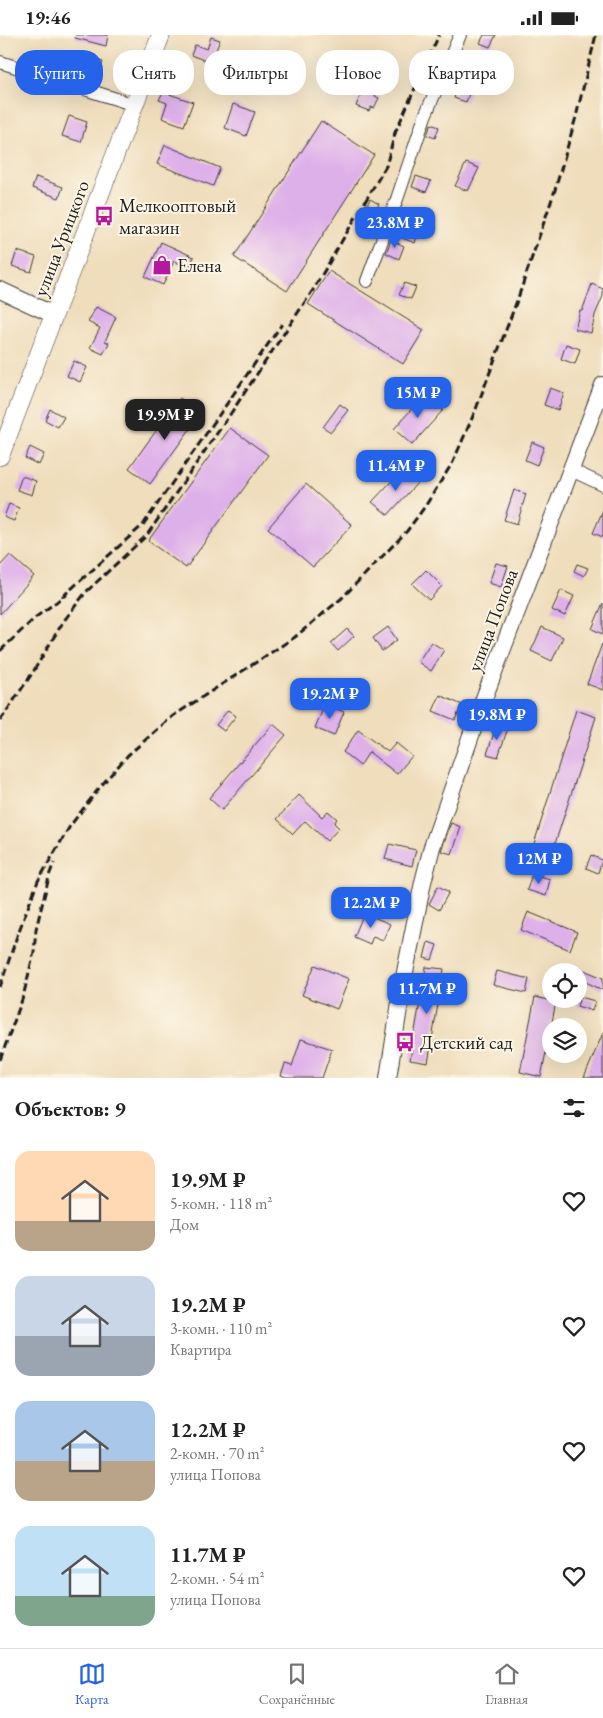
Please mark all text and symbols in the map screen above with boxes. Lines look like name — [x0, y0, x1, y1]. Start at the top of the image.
text: 19:46 — [25, 5, 71, 30]
chip: Купить — [15, 50, 103, 95]
chip: Снять — [113, 50, 194, 95]
chip: Фильтры — [204, 50, 306, 95]
chip: Новое — [316, 50, 399, 95]
chip: Квартира — [409, 50, 514, 95]
street label: улица Урицкого — [28, 177, 95, 300]
place label: Мелкооптовый магазин — [119, 193, 236, 240]
bus stop icon: Мелкооптовый магазин — [93, 205, 115, 227]
pin: 23.8M ₽ — [349, 207, 441, 249]
text: 23.8M ₽ — [366, 212, 424, 233]
place label: Елена — [177, 253, 222, 278]
shop icon: Елена — [151, 254, 173, 276]
pin: 15M ₽ — [383, 377, 453, 419]
text: 15M ₽ — [395, 382, 441, 403]
pin: 19.9M ₽ — [119, 399, 211, 441]
text: 19.9M ₽ — [136, 404, 194, 425]
pin: 11.4M ₽ — [350, 449, 442, 492]
text: 11.4M ₽ — [367, 455, 425, 476]
street label: улица Попова — [461, 565, 524, 675]
pin: 19.2M ₽ — [284, 677, 376, 720]
text: 19.2M ₽ — [301, 683, 359, 704]
pin: 19.8M ₽ — [451, 699, 543, 741]
text: 19.8M ₽ — [468, 704, 526, 725]
pin: 12M ₽ — [504, 843, 574, 885]
text: 12M ₽ — [516, 848, 562, 869]
pin: 12.2M ₽ — [325, 887, 417, 929]
text: 12.2M ₽ — [342, 892, 400, 913]
map controls — [542, 963, 587, 1063]
button: locate — [542, 963, 587, 1008]
pin: 11.7M ₽ — [381, 973, 473, 1015]
text: 11.7M ₽ — [398, 978, 456, 999]
button: layers — [542, 1018, 587, 1063]
place label: Детский сад — [420, 1030, 513, 1055]
bus stop icon: Детский сад — [394, 1031, 416, 1053]
icon: filters — [560, 1094, 588, 1122]
text: Объектов: 9 — [15, 1095, 126, 1122]
text: 19.9M ₽ — [170, 1166, 246, 1193]
icon: home — [55, 1171, 115, 1231]
icon: heart — [560, 1187, 588, 1215]
text: 5-комн. · 118 m² — [170, 1193, 272, 1214]
text: Дом — [170, 1214, 199, 1235]
text: 19.2M ₽ — [170, 1291, 246, 1318]
icon: home — [55, 1296, 115, 1356]
icon: heart — [560, 1312, 588, 1340]
text: 3-комн. · 110 m² — [170, 1318, 272, 1339]
text: Квартира — [170, 1339, 231, 1360]
text: 12.2M ₽ — [170, 1416, 246, 1443]
icon: home — [55, 1421, 115, 1481]
icon: heart — [560, 1437, 588, 1465]
text: 2-комн. · 70 m² — [170, 1443, 265, 1464]
text: улица Попова — [170, 1464, 261, 1485]
text: 11.7M ₽ — [170, 1541, 246, 1568]
icon: home — [55, 1546, 115, 1606]
icon: heart — [560, 1562, 588, 1590]
text: 2-комн. · 54 m² — [170, 1568, 265, 1589]
text: улица Попова — [170, 1589, 261, 1610]
tab: Карта — [75, 1660, 109, 1708]
tab: Сохранённые — [259, 1660, 335, 1708]
tab: Главная — [485, 1660, 528, 1708]

